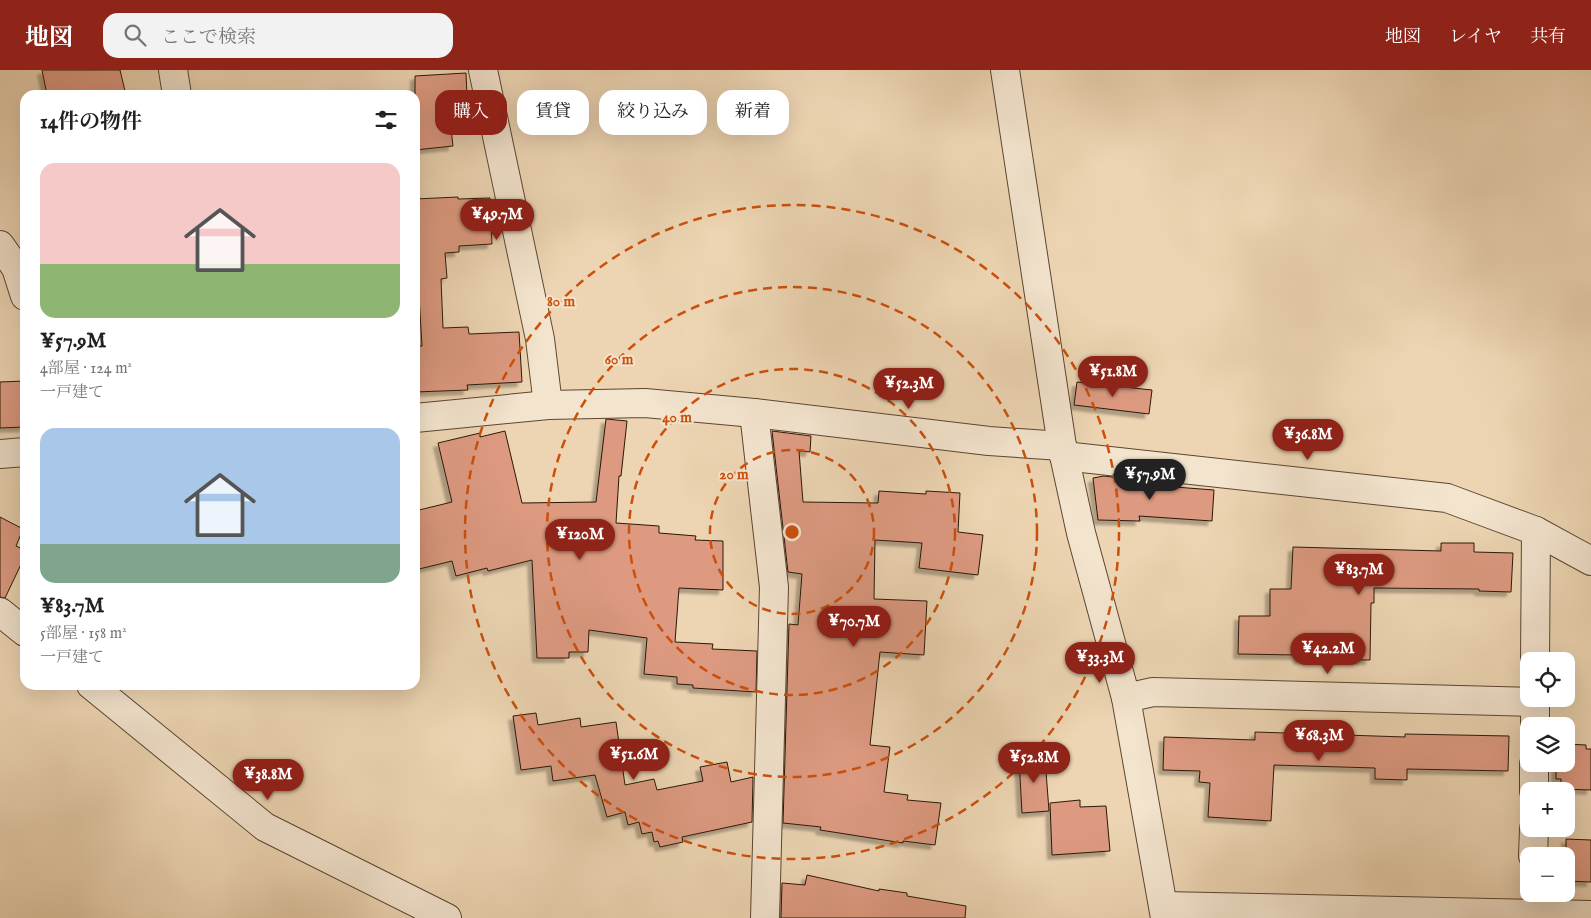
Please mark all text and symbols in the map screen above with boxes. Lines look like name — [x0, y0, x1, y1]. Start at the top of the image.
search box — [103, 13, 453, 58]
icon: search — [121, 21, 149, 49]
text: 地図 — [25, 23, 73, 54]
text: ここで検索 — [161, 26, 256, 50]
text: 地図 — [1385, 26, 1421, 49]
text: レイヤ — [1449, 26, 1502, 49]
text: 共有 — [1530, 26, 1566, 49]
chip: 購入 — [435, 90, 507, 135]
chip: 賃貸 — [517, 90, 589, 135]
chip: 絞り込み — [599, 90, 707, 135]
chip: 新着 — [717, 90, 789, 135]
icon: filters — [372, 106, 400, 134]
text: 14件の物件 — [40, 109, 142, 136]
icon: home — [175, 195, 265, 285]
pin: ¥49.7M — [456, 198, 538, 241]
text: ¥49.7M — [471, 205, 523, 225]
text: 80 m — [547, 292, 575, 311]
text: ¥57.9M — [40, 328, 106, 355]
text: 60 m — [605, 350, 634, 369]
pin: ¥51.8M — [1072, 356, 1154, 398]
text: 4部屋 · 124 m² — [40, 359, 132, 379]
text: ¥51.8M — [1089, 362, 1137, 382]
pin: ¥52.3M — [868, 368, 950, 410]
text: ¥52.3M — [884, 374, 934, 394]
text: 一戸建て — [40, 383, 104, 403]
text: 40 m — [662, 408, 692, 427]
pin: ¥36.8M — [1267, 418, 1349, 461]
text: ¥36.8M — [1283, 425, 1333, 445]
pin: ¥57.9M — [1109, 458, 1191, 501]
icon: home — [175, 460, 265, 550]
text: 20 m — [719, 465, 749, 484]
text: ¥57.9M — [1125, 465, 1175, 485]
pin: ¥120M — [545, 518, 615, 561]
centre of rings — [783, 523, 801, 541]
text: ¥120M — [556, 525, 604, 545]
pin: ¥83.7M — [1318, 554, 1400, 596]
text: ¥83.7M — [1334, 560, 1384, 580]
text: ¥83.7M — [40, 593, 104, 620]
pin: ¥70.7M — [813, 606, 895, 648]
text: ¥70.7M — [828, 612, 880, 632]
text: 5部屋 · 158 m² — [40, 624, 127, 644]
pin: ¥42.2M — [1287, 632, 1369, 675]
text: ¥42.2M — [1302, 639, 1355, 659]
pin: ¥33.3M — [1059, 642, 1141, 684]
text: 一戸建て — [40, 648, 104, 668]
text: ¥33.3M — [1076, 648, 1124, 668]
map controls — [1520, 652, 1575, 902]
button: locate — [1520, 652, 1575, 707]
button: layers — [1520, 717, 1575, 772]
pin: ¥68.3M — [1278, 720, 1360, 762]
text: ¥68.3M — [1294, 726, 1344, 746]
pin: ¥51.6M — [593, 738, 675, 781]
pin: ¥52.8M — [993, 742, 1075, 784]
text: ¥51.6M — [610, 745, 658, 765]
text: ¥52.8M — [1009, 748, 1059, 768]
pin: ¥38.8M — [227, 758, 309, 801]
text: ¥38.8M — [244, 765, 292, 785]
button: + — [1520, 782, 1575, 837]
button: − — [1520, 847, 1575, 902]

